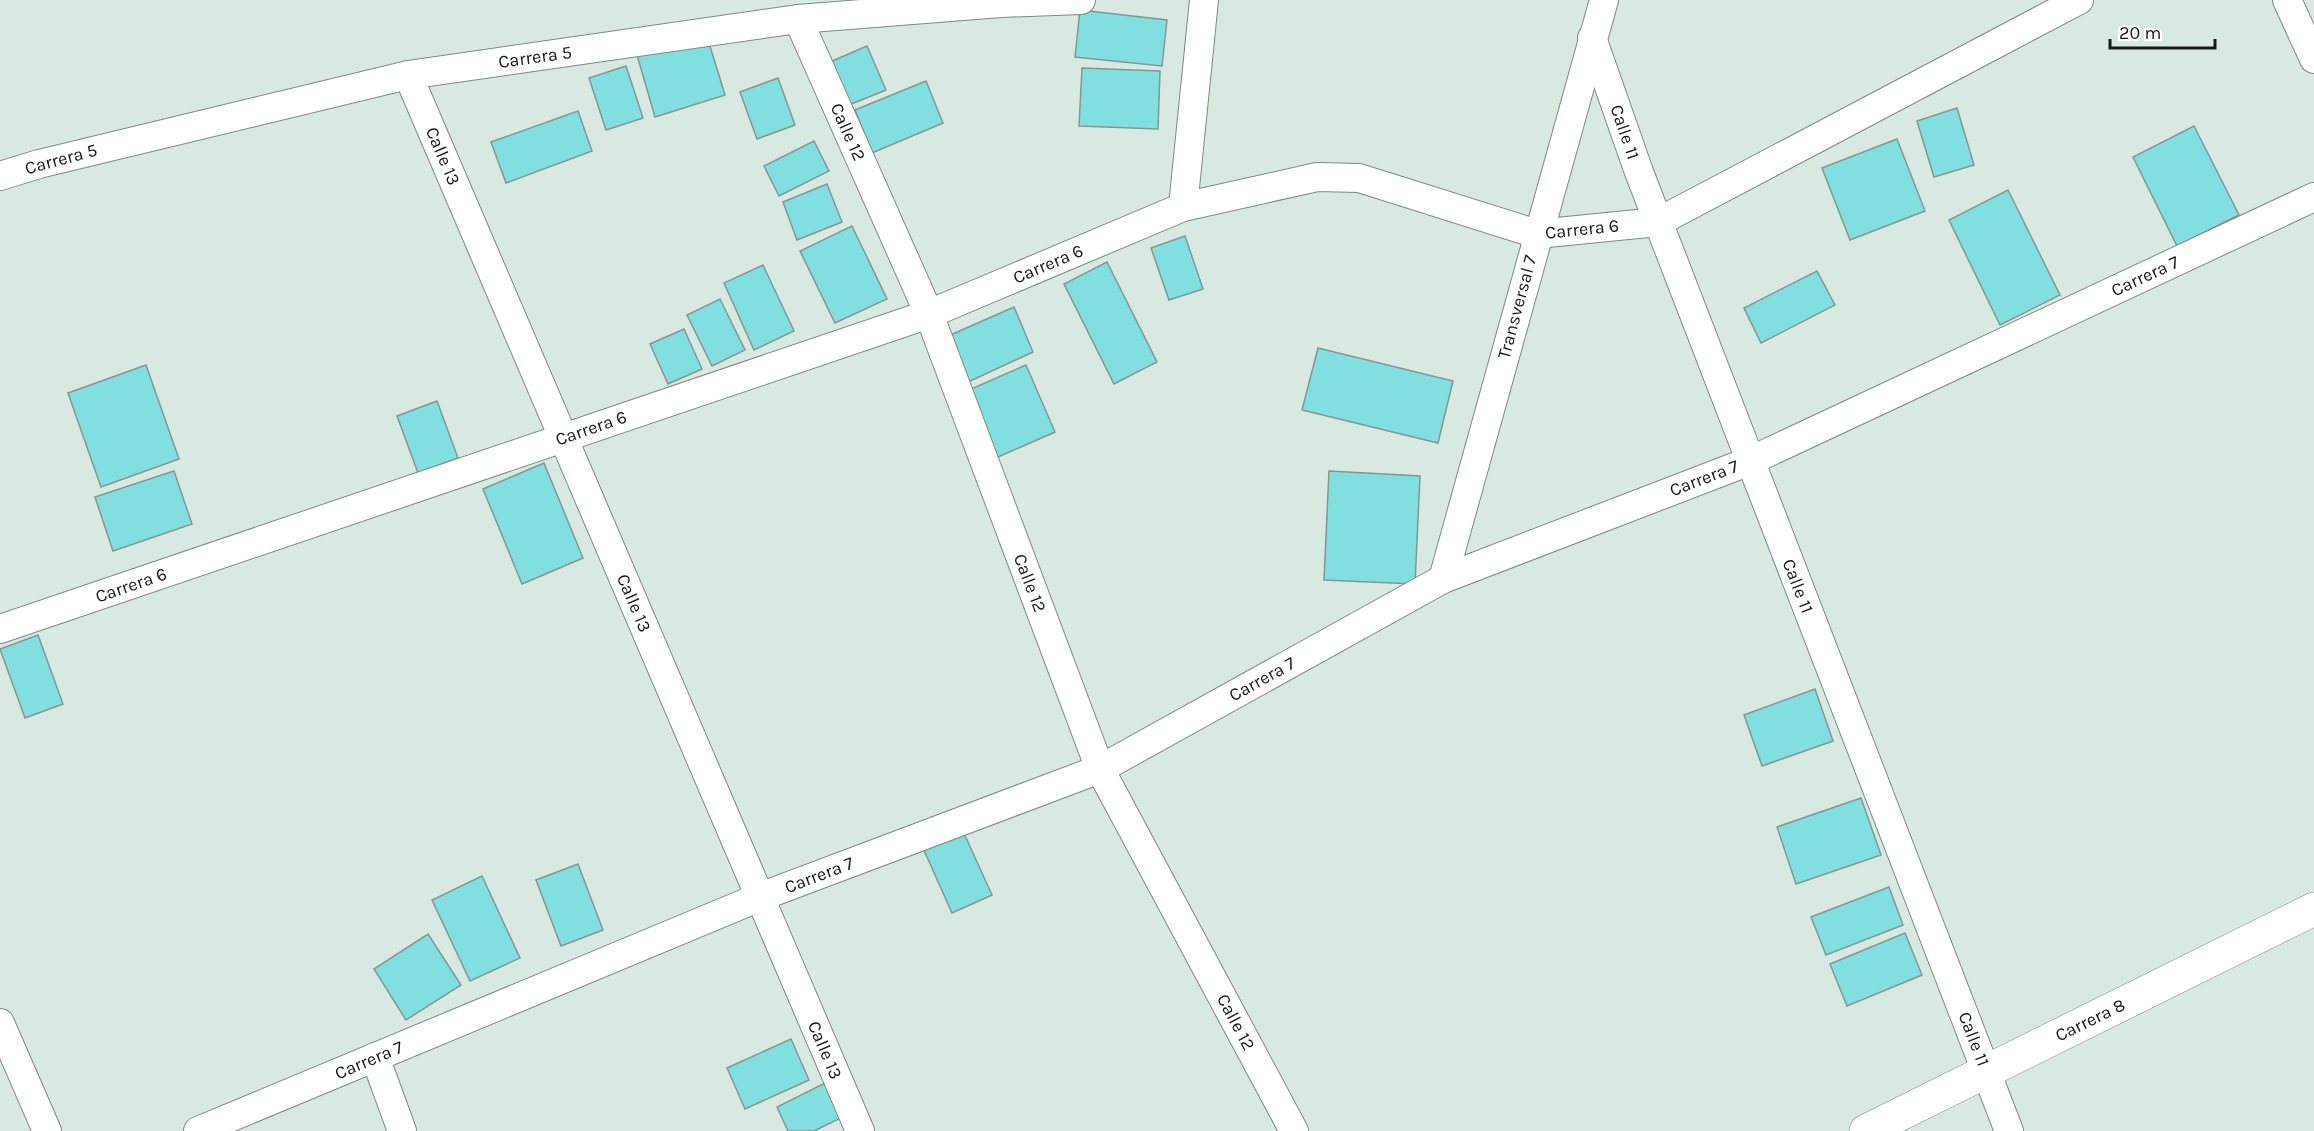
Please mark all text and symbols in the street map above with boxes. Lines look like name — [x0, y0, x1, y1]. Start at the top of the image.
scale bar — [2110, 12, 2215, 50]
text: 20 m — [2119, 22, 2161, 44]
street label: Carrera 5 — [497, 41, 573, 73]
street label: Calle 12 — [826, 100, 870, 164]
street label: Calle 11 — [1605, 102, 1645, 162]
street label: Calle 13 — [421, 124, 465, 188]
street label: Carrera 5 — [22, 139, 100, 179]
street label: Carrera 6 — [1544, 214, 1620, 244]
street label: Carrera 6 — [1010, 239, 1086, 289]
street label: Carrera 7 — [2108, 251, 2183, 301]
street label: Transversal 7 — [1493, 252, 1542, 361]
street label: Carrera 6 — [552, 406, 630, 450]
street label: Carrera 7 — [1666, 455, 1742, 501]
street label: Calle 12 — [1009, 551, 1051, 615]
street label: Calle 11 — [1778, 556, 1818, 616]
street label: Carrera 6 — [92, 563, 170, 607]
street label: Calle 13 — [612, 571, 656, 635]
street label: Carrera 7 — [1225, 652, 1299, 706]
street label: Carrera 7 — [781, 852, 857, 898]
street label: Calle 12 — [1212, 990, 1260, 1054]
street label: Carrera 8 — [2051, 994, 2129, 1046]
street label: Calle 11 — [1954, 1009, 1994, 1069]
street label: Calle 13 — [803, 1018, 847, 1082]
street label: Carrera 7 — [331, 1036, 407, 1084]

